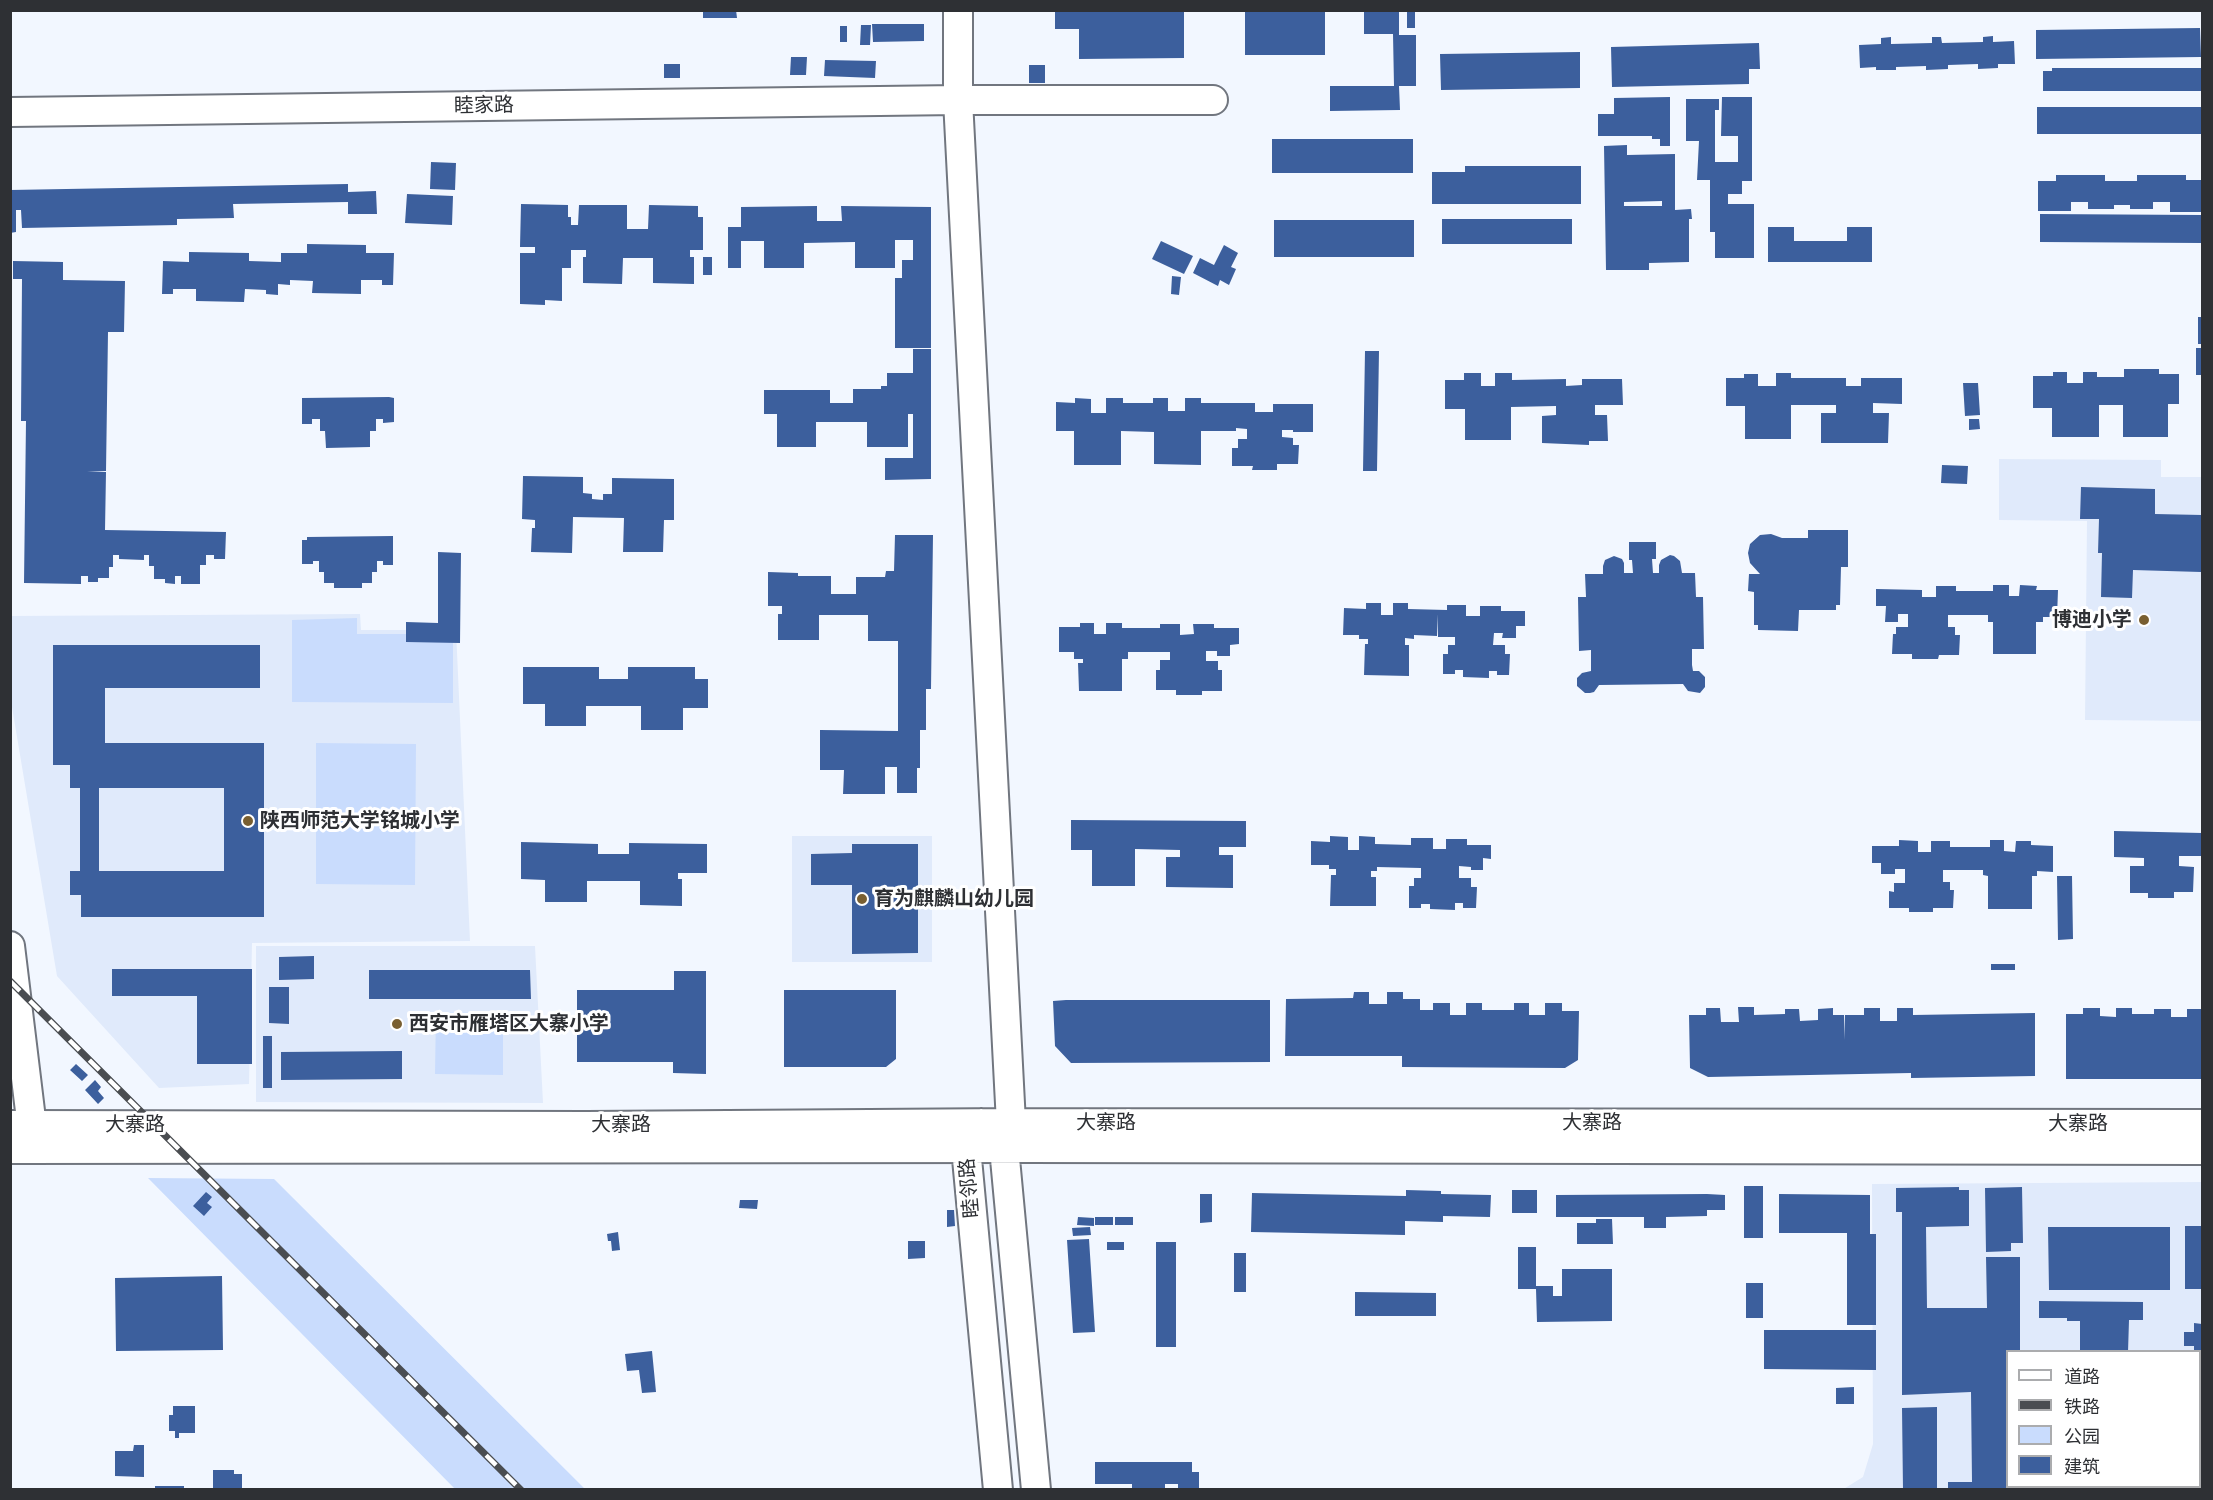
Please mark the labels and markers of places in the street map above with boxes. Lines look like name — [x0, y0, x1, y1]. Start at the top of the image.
place label: 博迪小学 — [2052, 608, 2132, 632]
marker: 博迪小学 — [2137, 613, 2151, 627]
place label: 陕西师范大学铭城小学 — [260, 809, 460, 833]
marker: 陕西师范大学铭城小学 — [241, 814, 255, 828]
place label: 育为麒麟山幼儿园 — [874, 887, 1034, 911]
marker: 育为麒麟山幼儿园 — [855, 892, 869, 906]
place label: 西安市雁塔区大寨小学 — [409, 1012, 609, 1036]
marker: 西安市雁塔区大寨小学 — [390, 1017, 404, 1031]

